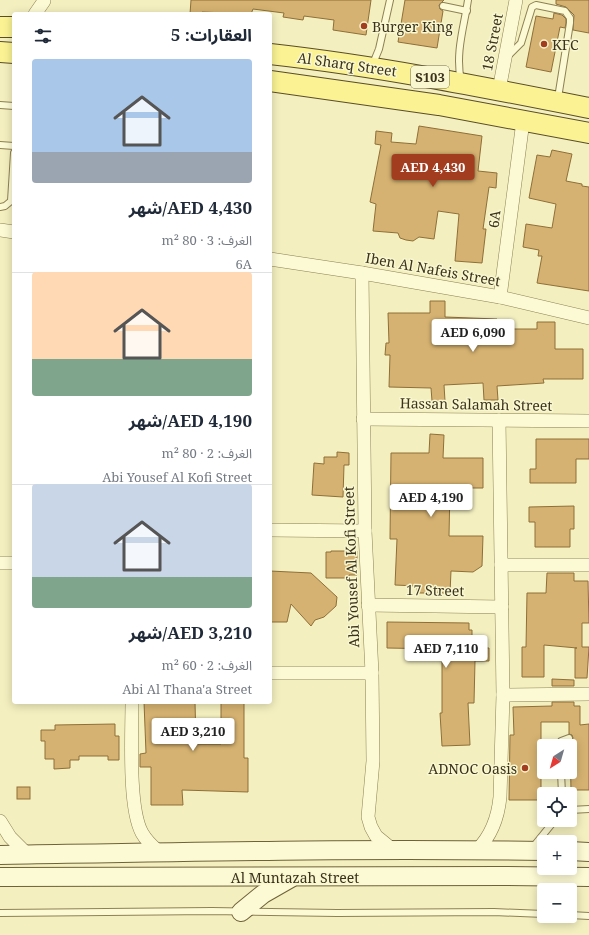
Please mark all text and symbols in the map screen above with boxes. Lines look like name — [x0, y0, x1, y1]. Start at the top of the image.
street label: 18 Street — [477, 11, 507, 72]
place label: Burger King — [372, 17, 453, 36]
marker: Burger King — [359, 21, 369, 31]
text: العقارات: 5 — [171, 23, 252, 46]
icon: filters — [32, 25, 54, 47]
place label: KFC — [552, 35, 579, 54]
marker: KFC — [539, 39, 549, 49]
street label: Al Sharq Street — [296, 48, 398, 80]
road number: S103 — [411, 66, 449, 88]
icon: home — [106, 85, 178, 157]
pin: AED 4,430 — [387, 154, 479, 188]
text: AED 4,430 — [401, 158, 465, 176]
text: AED 4,430/شهر — [129, 196, 252, 219]
street label: 6A — [483, 209, 505, 229]
text: الغرف: 3 · 80 m² — [161, 231, 252, 249]
street label: Iben Al Nafeis Street — [364, 248, 502, 290]
text: 6A — [236, 255, 252, 273]
icon: home — [106, 298, 178, 370]
pin: AED 6,090 — [427, 319, 519, 353]
text: AED 6,090 — [441, 323, 505, 341]
street label: Hassan Salamah Street — [400, 393, 553, 415]
text: AED 4,190/شهر — [129, 409, 252, 432]
text: الغرف: 2 · 80 m² — [161, 444, 252, 462]
text: Abi Yousef Al Kofi Street — [102, 468, 252, 486]
pin: AED 4,190 — [385, 484, 477, 518]
street label: Abi Yousef Al Kofi Street — [339, 486, 363, 648]
text: AED 4,190 — [399, 488, 463, 506]
icon: home — [106, 510, 178, 582]
street label: 17 Street — [406, 580, 464, 600]
text: AED 3,210/شهر — [129, 621, 252, 644]
pin: AED 7,110 — [400, 635, 492, 669]
text: AED 7,110 — [414, 639, 478, 657]
text: الغرف: 2 · 60 m² — [161, 656, 252, 674]
text: Abi Al Thana'a Street — [122, 680, 252, 698]
pin: AED 3,210 — [147, 718, 239, 752]
text: AED 3,210 — [161, 722, 225, 740]
north arrow — [537, 739, 577, 779]
map controls — [537, 739, 577, 923]
place label: ADNOC Oasis — [428, 759, 517, 778]
marker: ADNOC Oasis — [520, 763, 530, 773]
button: locate — [537, 787, 577, 827]
button: + — [537, 835, 577, 875]
street label: Al Muntazah Street — [231, 868, 359, 887]
button: − — [537, 883, 577, 923]

